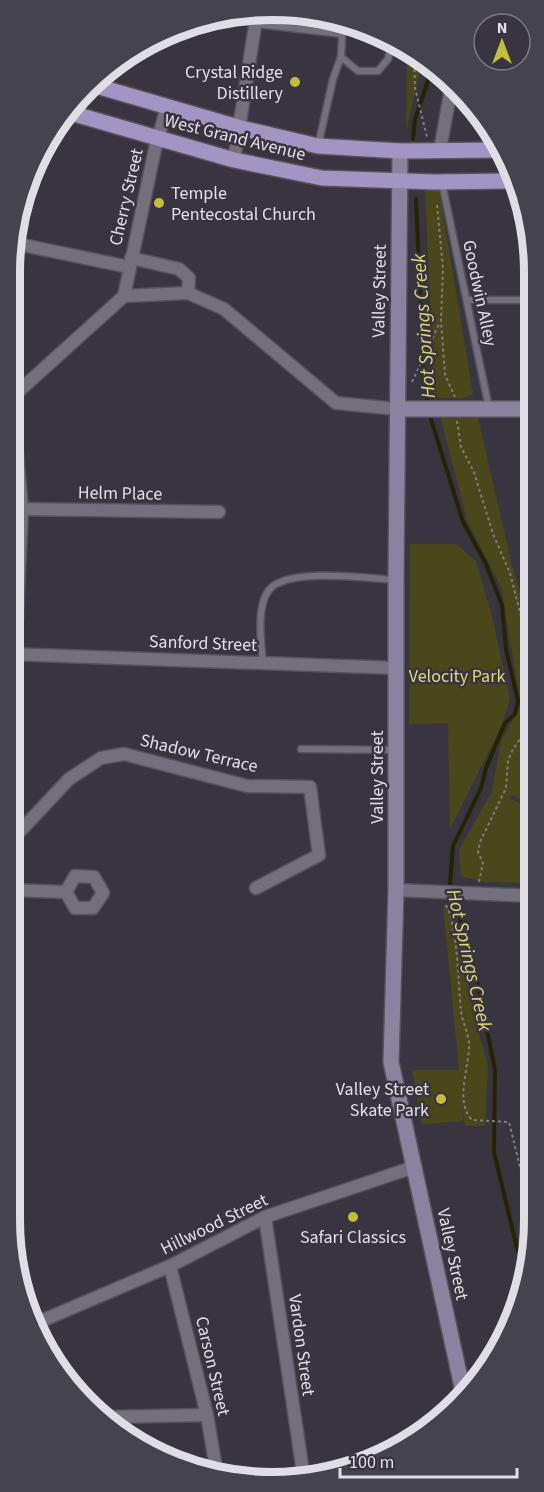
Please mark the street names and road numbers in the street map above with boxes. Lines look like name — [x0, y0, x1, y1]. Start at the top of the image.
street label: West Grand Avenue — [162, 108, 308, 167]
street label: Cherry Street — [103, 146, 150, 248]
street label: Goodwin Alley — [456, 238, 503, 349]
street label: Valley Street — [366, 244, 393, 338]
street label: Helm Place — [78, 480, 162, 507]
street label: Sanford Street — [149, 629, 257, 658]
street label: Shadow Terrace — [138, 728, 260, 779]
street label: Valley Street — [365, 730, 390, 824]
street label: Hillwood Street — [156, 1188, 272, 1261]
street label: Valley Street — [431, 1206, 474, 1302]
street label: Vardon Street — [282, 1293, 321, 1397]
street label: Carson Street — [189, 1314, 236, 1418]

